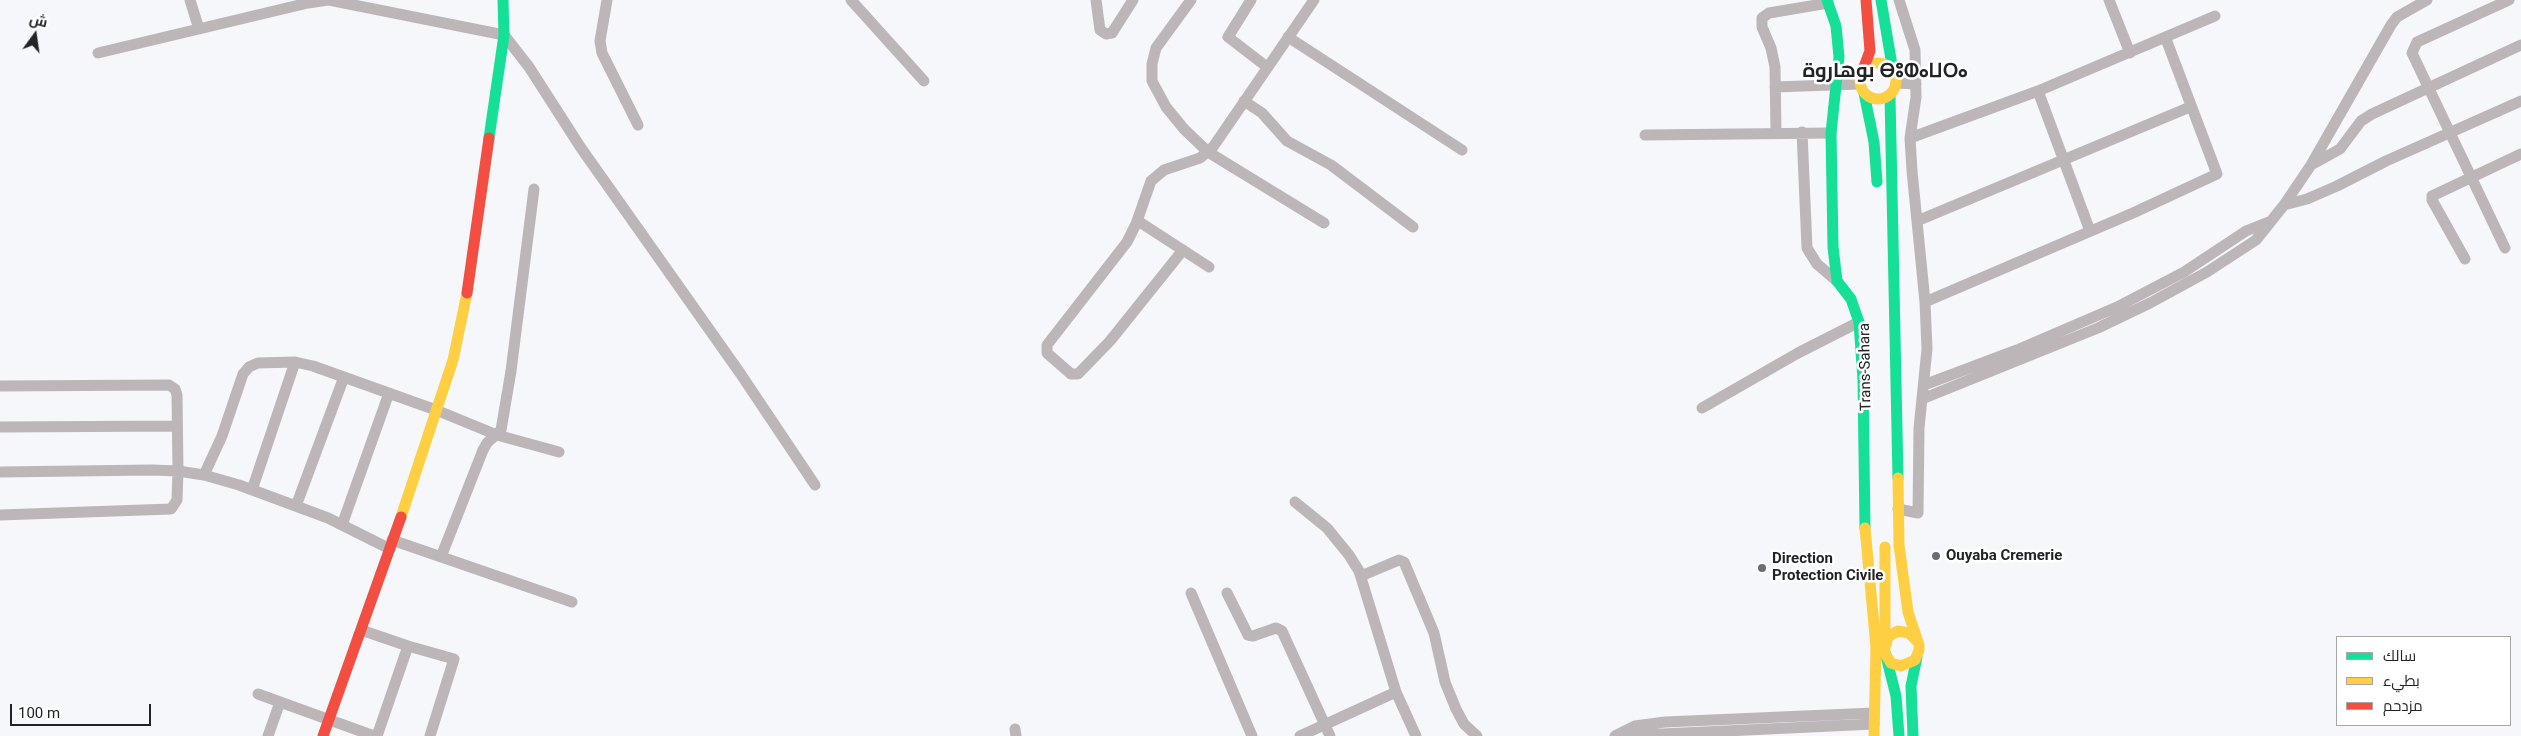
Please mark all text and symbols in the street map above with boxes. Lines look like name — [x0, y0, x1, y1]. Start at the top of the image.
north arrow — [10, 10, 60, 60]
text: ش — [28, 11, 49, 30]
district label: بوهاروة ⴱⵓⵀⴰⵡⵔⴰ — [1802, 60, 1968, 84]
street label: Trans-Sahara — [1856, 323, 1876, 411]
place label: Ouyaba Cremerie — [1946, 547, 2062, 565]
place label: Direction Protection Civile — [1772, 550, 1883, 585]
marker: Ouyaba Cremerie — [1930, 550, 1942, 562]
marker: Direction Protection Civile — [1756, 562, 1768, 574]
legend — [2336, 636, 2511, 726]
text: سالك — [2383, 647, 2416, 665]
text: بطيء — [2383, 672, 2420, 690]
scale bar — [12, 694, 154, 726]
text: مزدحم — [2383, 697, 2423, 715]
text: 100 m — [18, 704, 60, 722]

